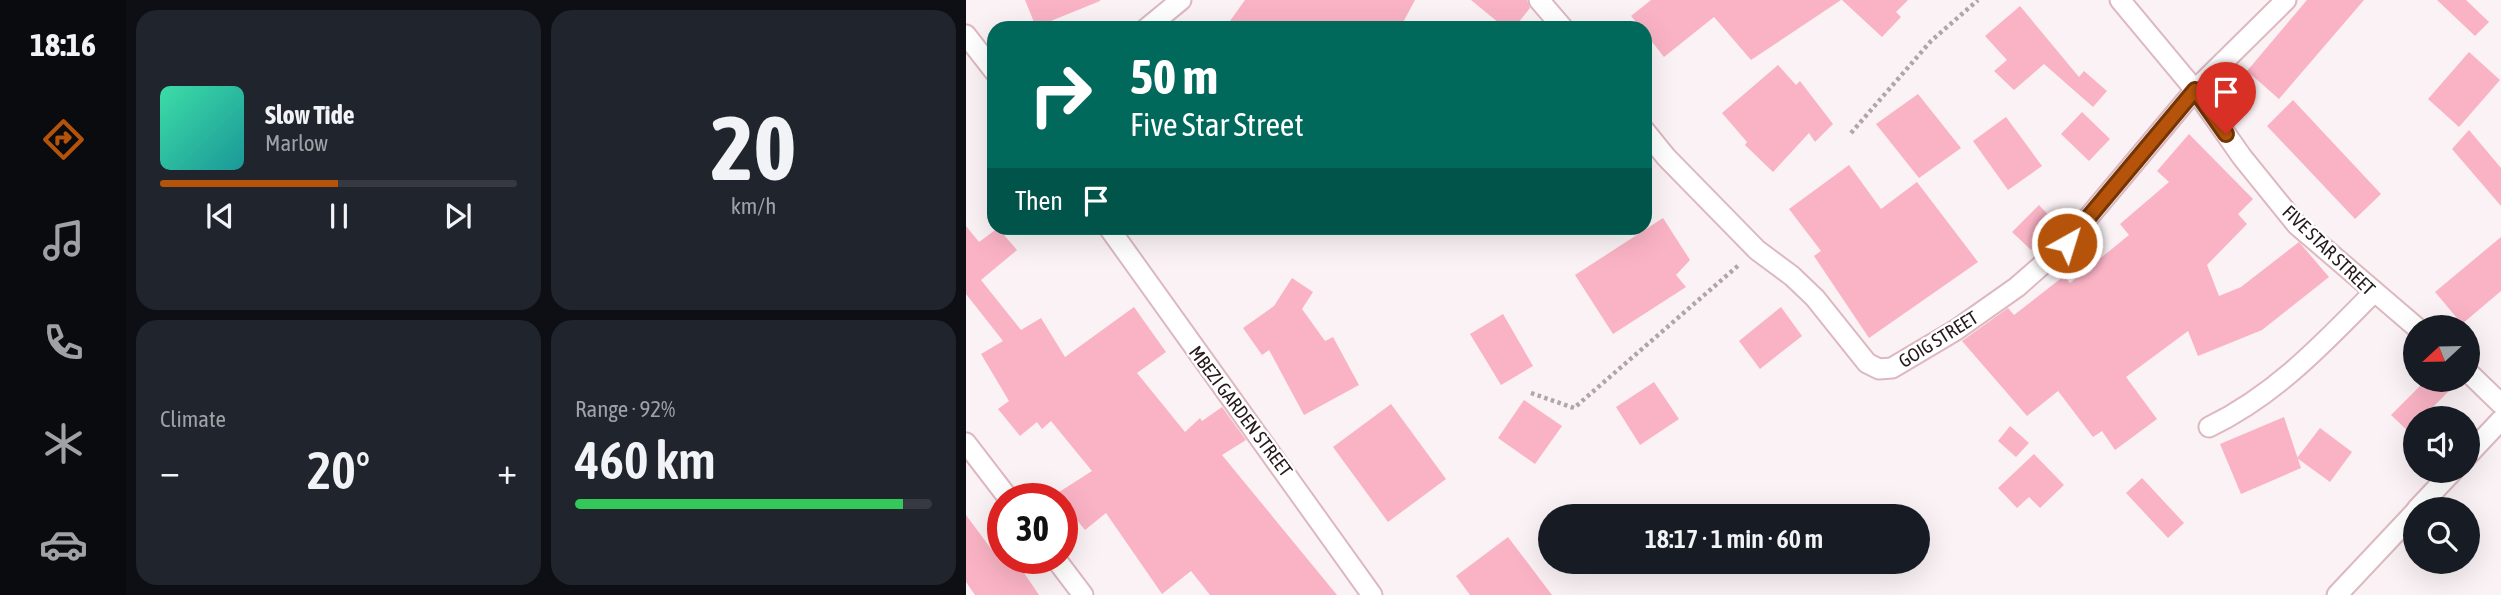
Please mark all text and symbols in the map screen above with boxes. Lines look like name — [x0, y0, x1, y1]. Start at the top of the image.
text: 18:16 — [30, 26, 96, 63]
text: 50 m — [1130, 48, 1218, 104]
icon: right — [1015, 49, 1106, 140]
pin — [2196, 62, 2256, 134]
icon: arrive — [2207, 73, 2245, 111]
text: 20 — [711, 95, 796, 199]
text: Slow Tide — [265, 100, 355, 130]
text: Five Star Street — [1130, 106, 1304, 143]
icon: directions — [39, 115, 88, 164]
text: Marlow — [265, 130, 328, 156]
icon: arrive — [1077, 182, 1115, 220]
text: Then — [1015, 186, 1063, 216]
text: km/h — [731, 193, 776, 219]
icon: previous — [201, 197, 239, 235]
icon: pause — [320, 197, 358, 235]
icon: next — [439, 197, 477, 235]
street label: FIVE STAR STREET — [2278, 200, 2380, 300]
position arrow — [2030, 206, 2104, 280]
icon: music — [39, 216, 88, 265]
street label: GOIG STREET — [1894, 306, 1982, 372]
north arrow — [2403, 315, 2480, 392]
map controls — [2403, 315, 2480, 574]
icon: phone — [39, 318, 88, 367]
street label: MBEZI GARDEN STREET — [1185, 341, 1298, 481]
text: Range · 92% — [575, 396, 675, 422]
text: Climate — [160, 406, 226, 432]
button: sound — [2403, 406, 2480, 483]
icon: climate — [39, 419, 88, 468]
text: 460 km — [575, 430, 716, 490]
text: 20° — [307, 440, 370, 500]
text: − — [160, 449, 180, 492]
text: + — [497, 449, 517, 492]
speed limit sign: 30 — [987, 483, 1078, 574]
button: search — [2403, 497, 2480, 574]
icon: car — [39, 520, 88, 569]
text: 18:17 · 1 min · 60 m — [1645, 524, 1823, 554]

